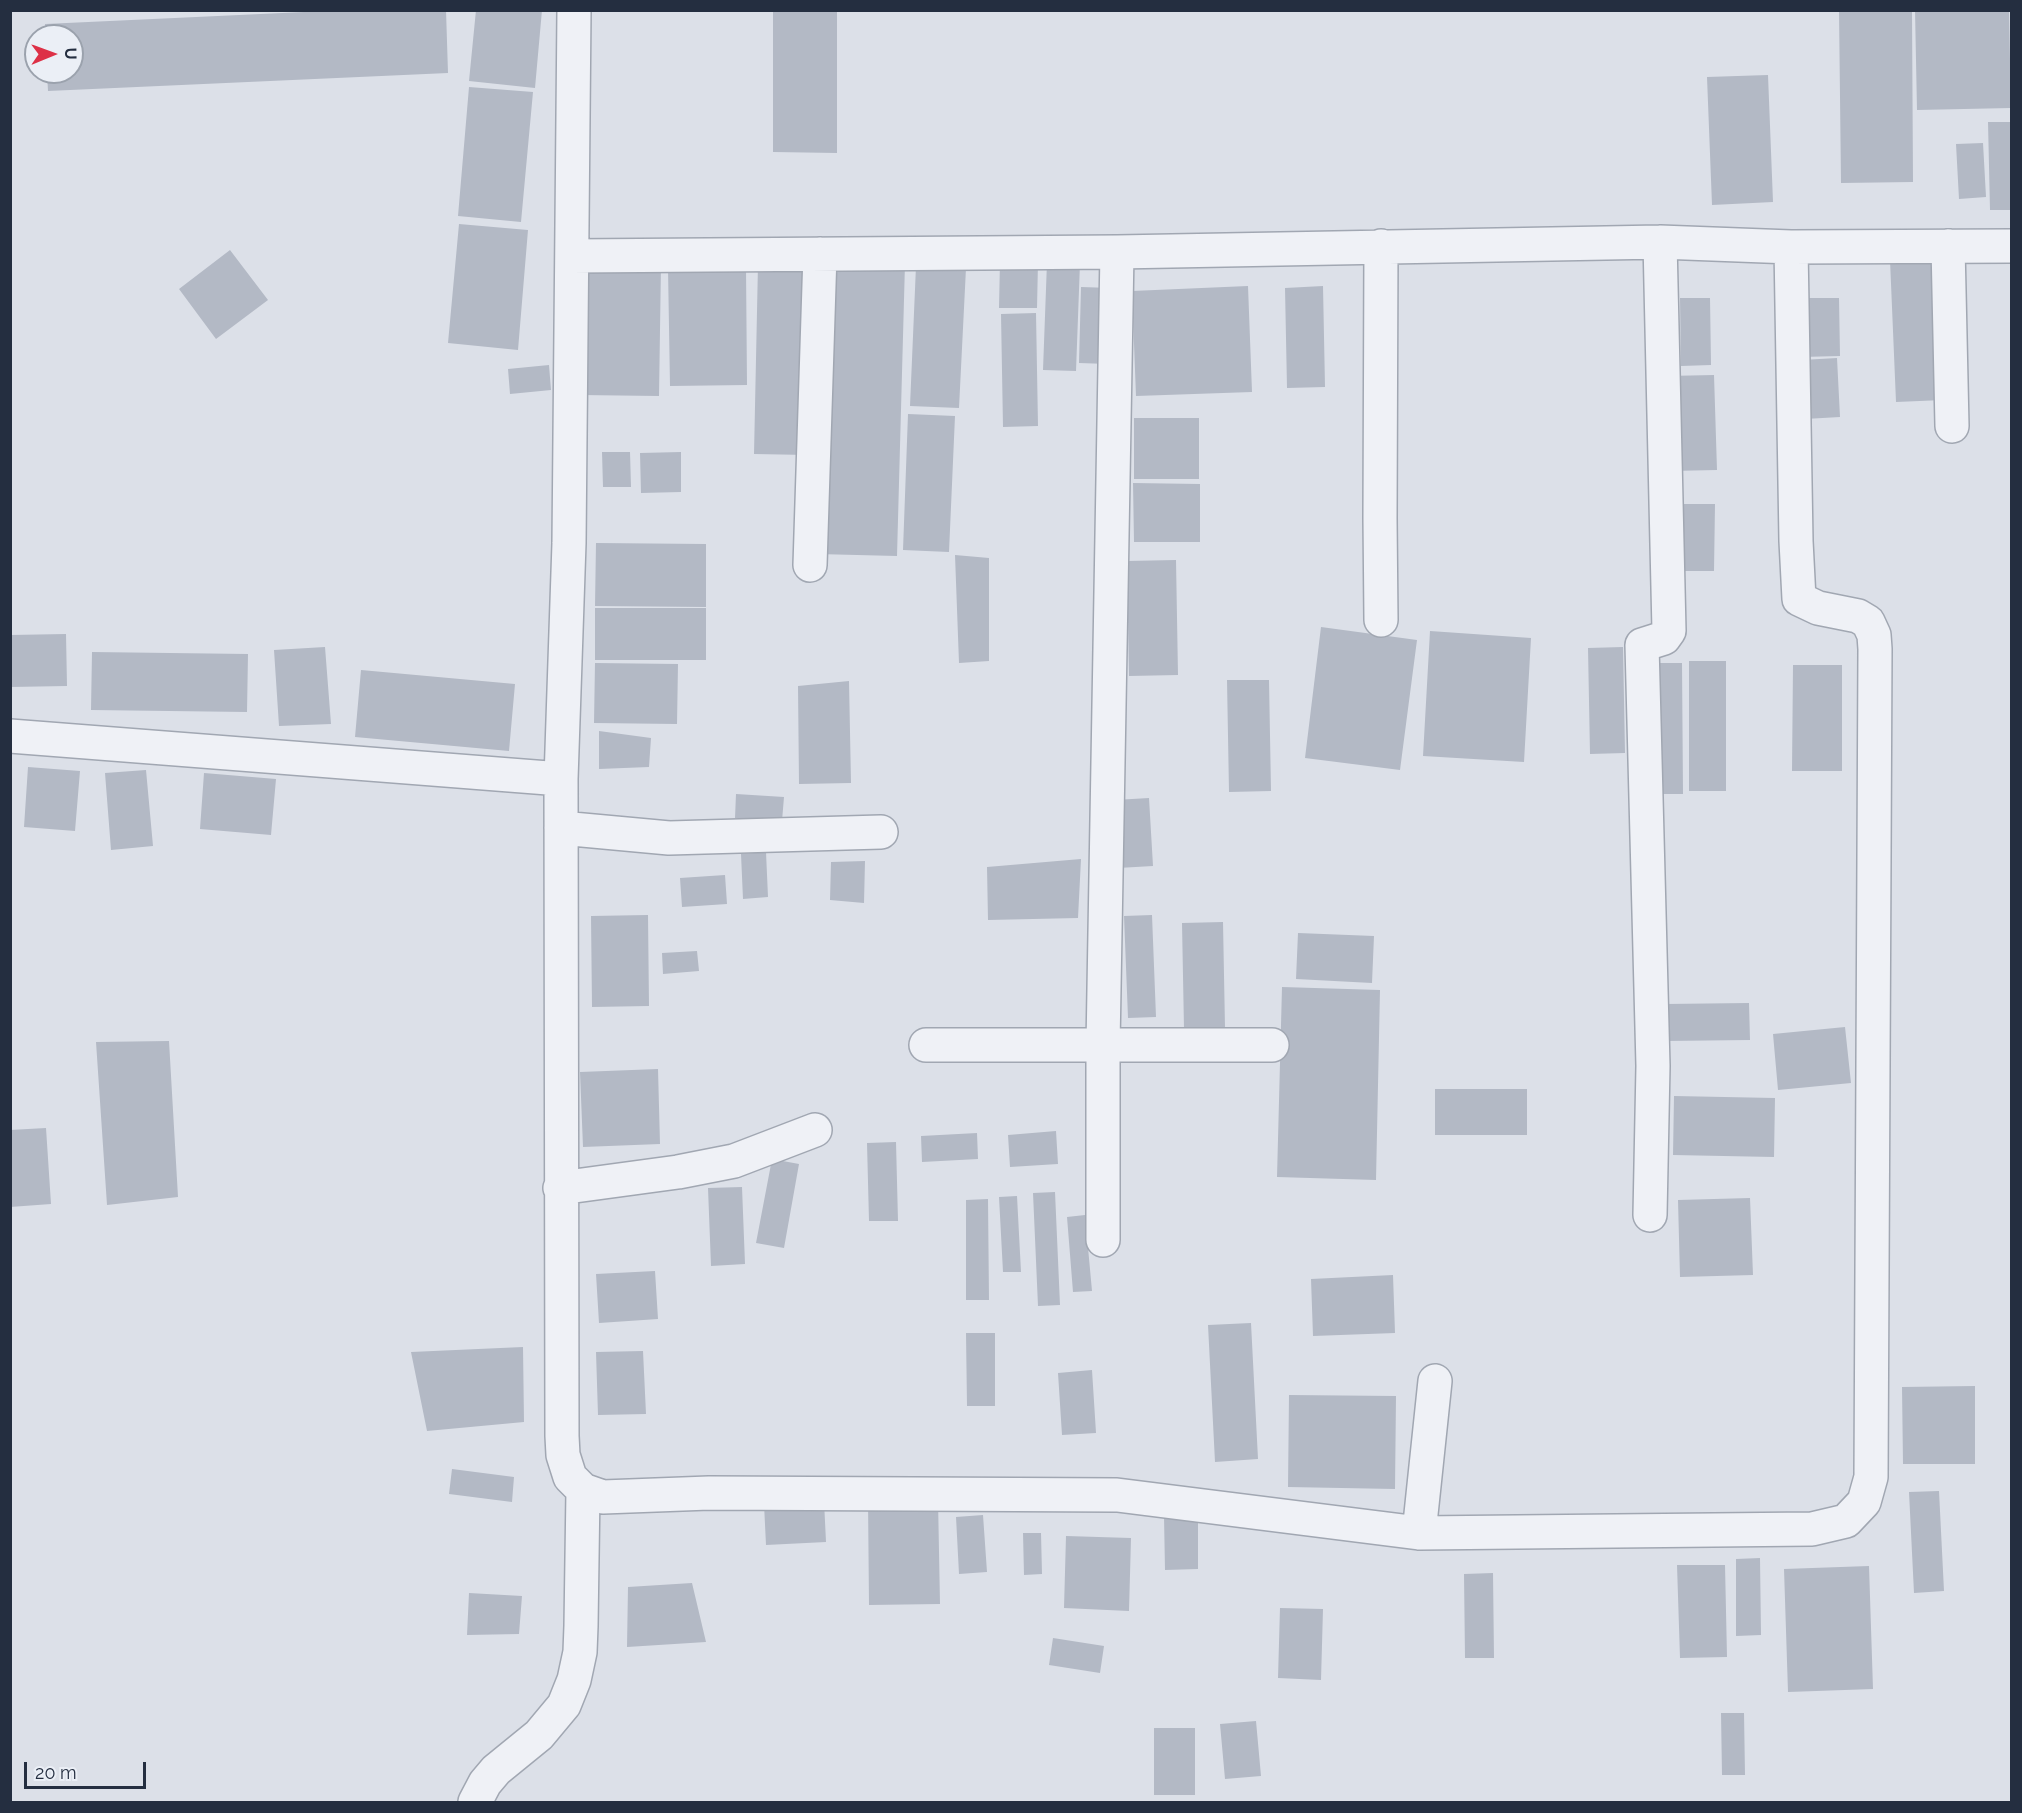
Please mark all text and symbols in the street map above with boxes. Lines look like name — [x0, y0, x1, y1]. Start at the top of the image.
north arrow — [24, 24, 84, 84]
text: U — [61, 48, 80, 60]
scale bar — [27, 1750, 148, 1788]
text: 20 m — [35, 1762, 77, 1783]

